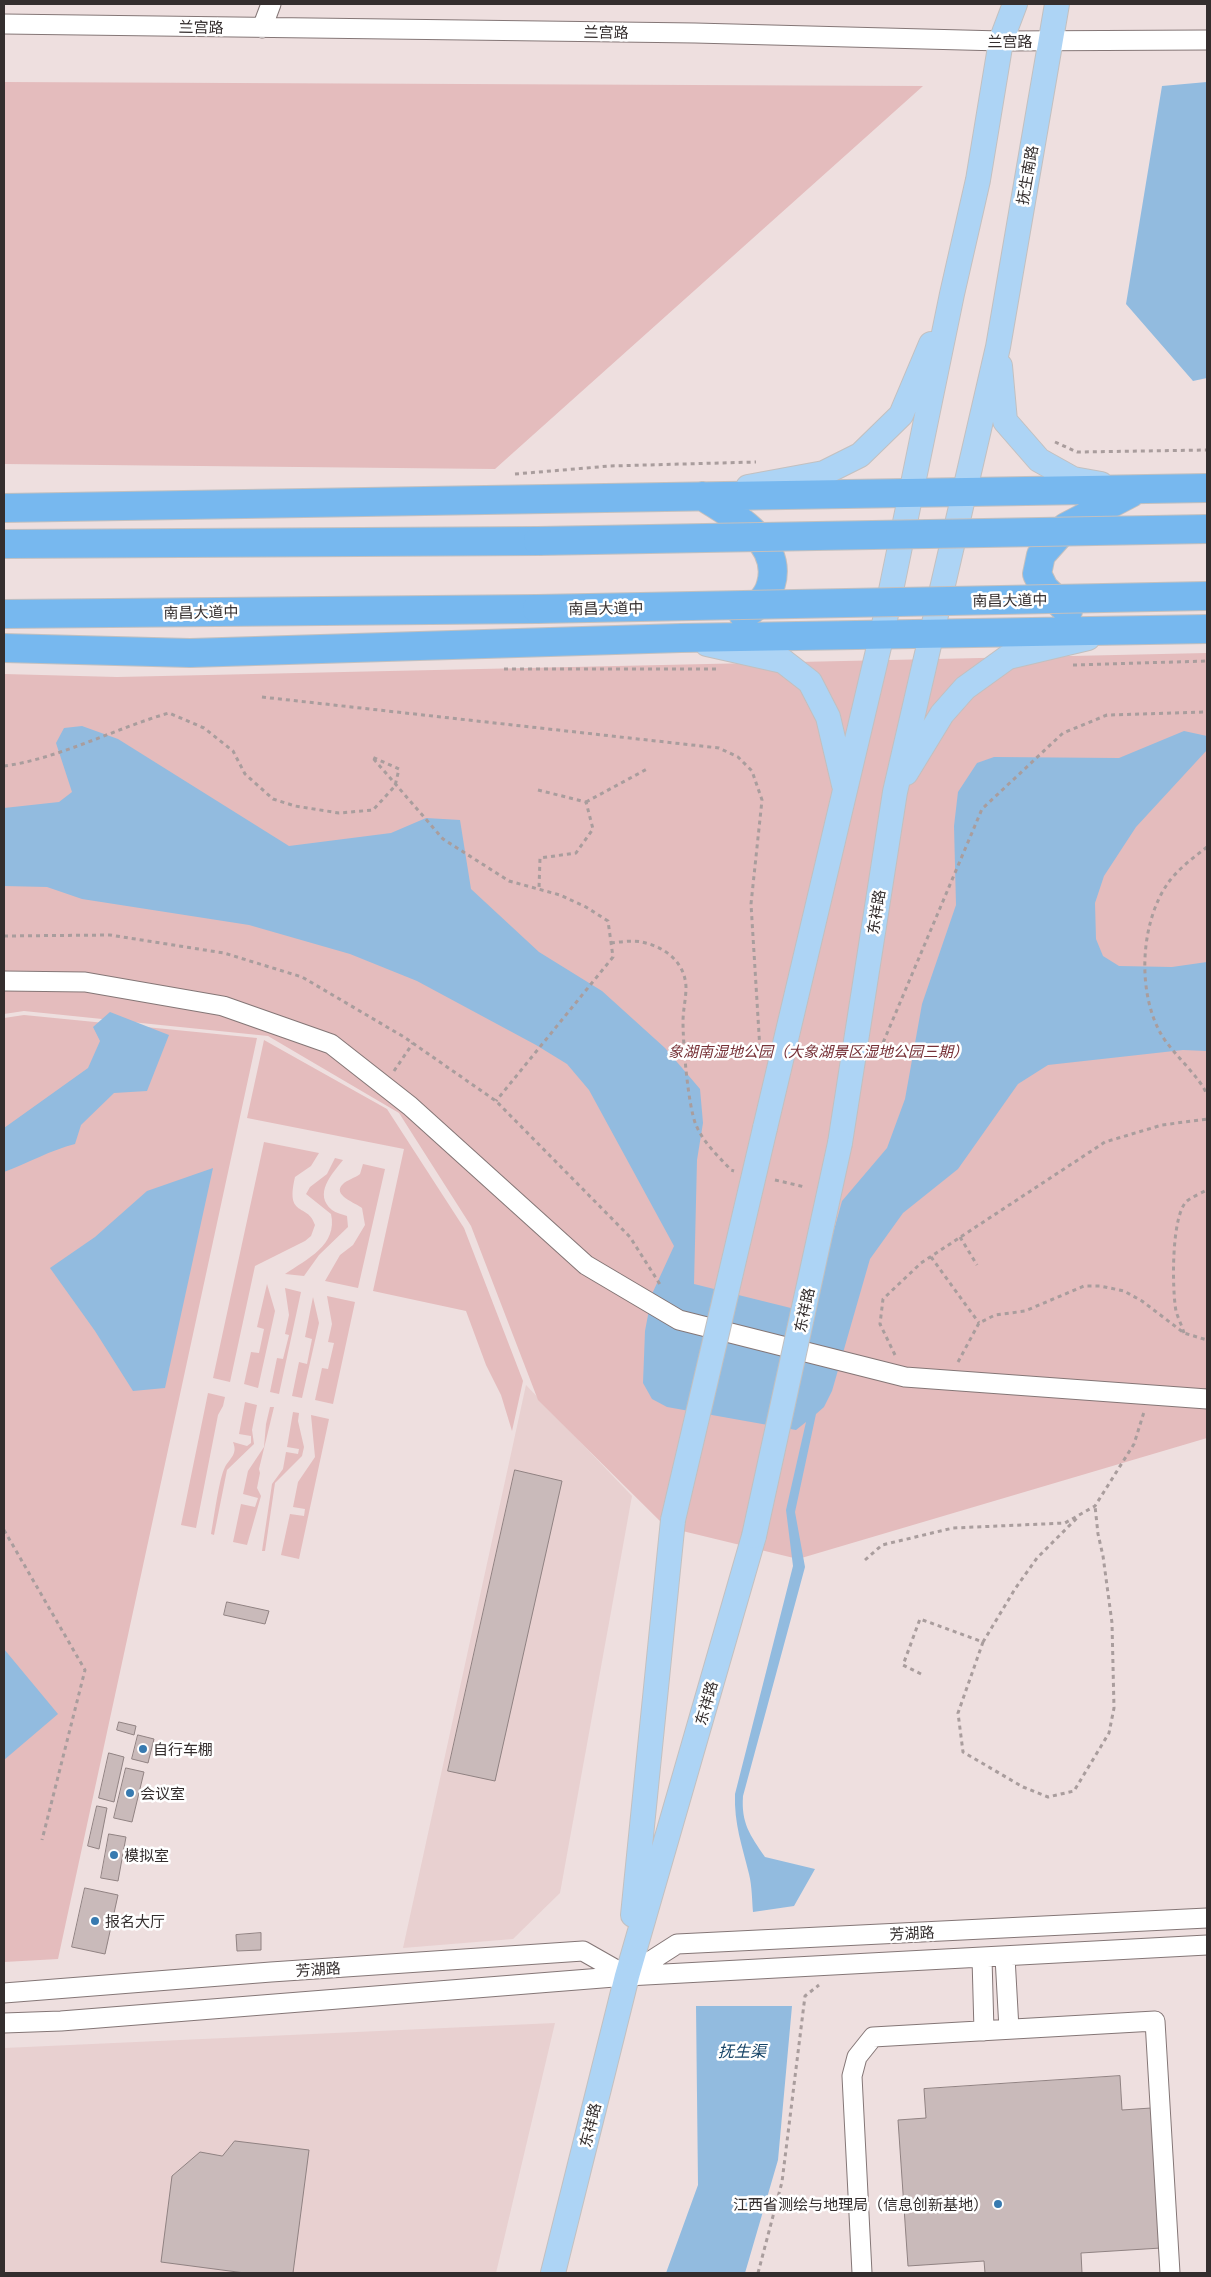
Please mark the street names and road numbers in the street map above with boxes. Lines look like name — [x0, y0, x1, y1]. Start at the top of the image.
street label: 兰宫路 — [178, 18, 224, 36]
street label: 兰宫路 — [583, 23, 629, 41]
street label: 兰宫路 — [988, 32, 1032, 50]
street label: 抚生南路 — [1013, 144, 1041, 206]
street label: 南昌大道中 — [972, 590, 1048, 610]
street label: 南昌大道中 — [568, 598, 644, 618]
street label: 南昌大道中 — [163, 602, 239, 622]
street label: 东祥路 — [864, 888, 888, 936]
street label: 东祥路 — [791, 1286, 817, 1334]
street label: 东祥路 — [691, 1679, 721, 1727]
street label: 芳湖路 — [889, 1923, 935, 1943]
street label: 芳湖路 — [295, 1958, 341, 1980]
street label: 东祥路 — [576, 2101, 604, 2149]

